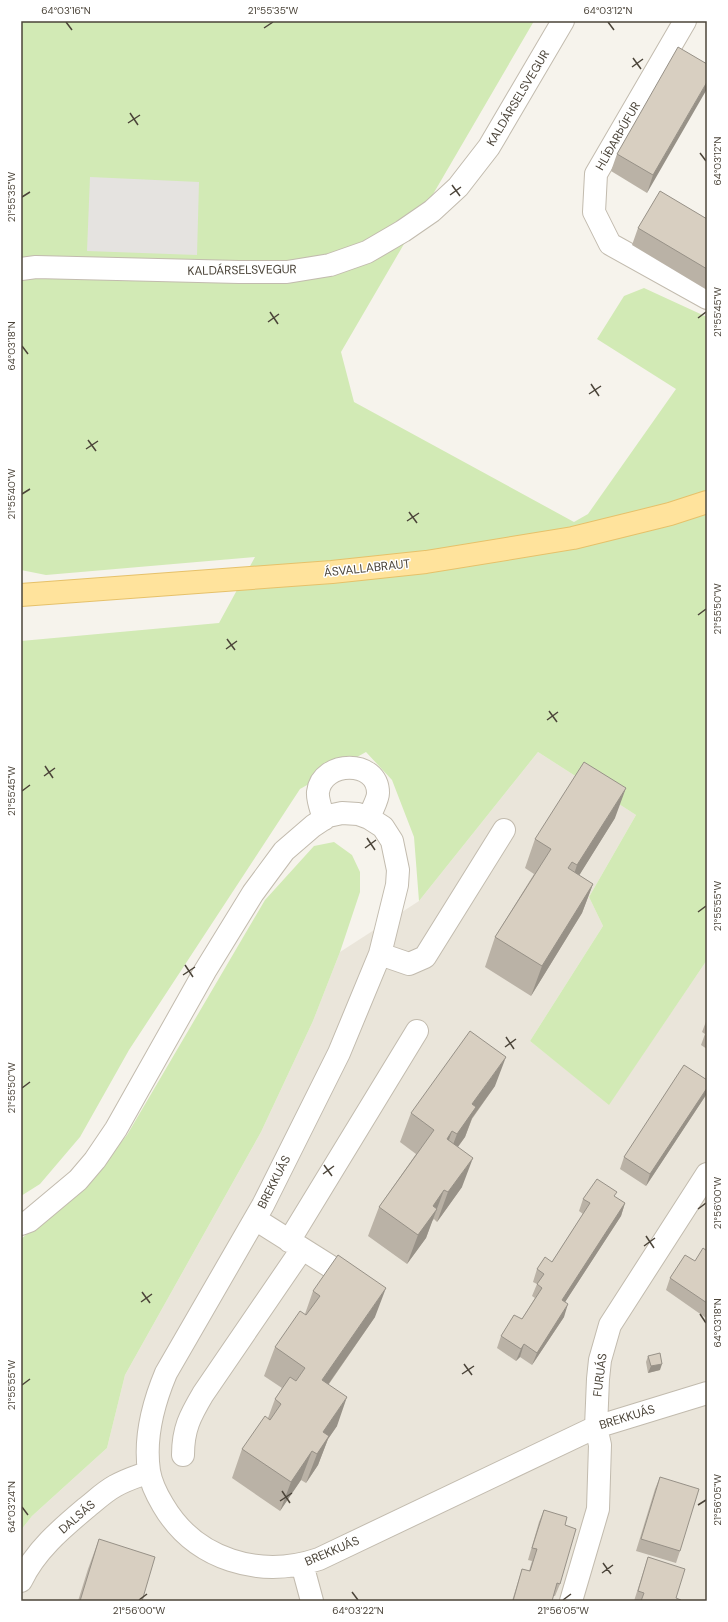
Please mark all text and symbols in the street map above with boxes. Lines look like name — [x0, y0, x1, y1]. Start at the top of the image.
text: 64°03'16"N — [41, 4, 91, 17]
text: 21°55'35"W — [248, 4, 298, 17]
text: 64°03'12"N — [584, 4, 632, 17]
street label: KALDÁRSELSVEGUR — [483, 47, 553, 149]
street label: HLÍÐARÞÚFUR — [592, 99, 644, 173]
text: 64°03'12"N — [711, 137, 724, 185]
text: 21°55'35"W — [5, 172, 18, 222]
street label: KALDÁRSELSVEGUR — [187, 261, 297, 279]
text: 21°55'45"W — [711, 287, 724, 337]
text: 64°03'18"N — [5, 321, 18, 371]
text: 21°55'40"W — [5, 468, 18, 519]
street label: ÁSVALLABRAUT — [323, 555, 411, 580]
text: 21°55'50"W — [711, 583, 724, 635]
text: 21°55'45"W — [5, 766, 18, 816]
text: 21°55'55"W — [711, 881, 724, 931]
text: 21°55'50"W — [5, 1062, 18, 1114]
street label: BREKKUÁS — [254, 1153, 294, 1211]
text: 21°56'00"W — [711, 1176, 724, 1229]
text: 64°03'18"N — [711, 1298, 724, 1348]
street label: FURUÁS — [589, 1352, 611, 1398]
text: 21°55'55"W — [5, 1360, 18, 1410]
street label: BREKKUÁS — [597, 1401, 657, 1433]
text: 21°56'05"W — [711, 1474, 724, 1526]
text: 64°03'24"N — [5, 1481, 18, 1533]
street label: DALSÁS — [55, 1497, 99, 1537]
street label: BREKKUÁS — [302, 1532, 362, 1570]
text: 21°56'00"W — [113, 1604, 166, 1617]
text: 64°03'22"N — [332, 1604, 384, 1617]
text: 21°56'05"W — [537, 1604, 589, 1617]

